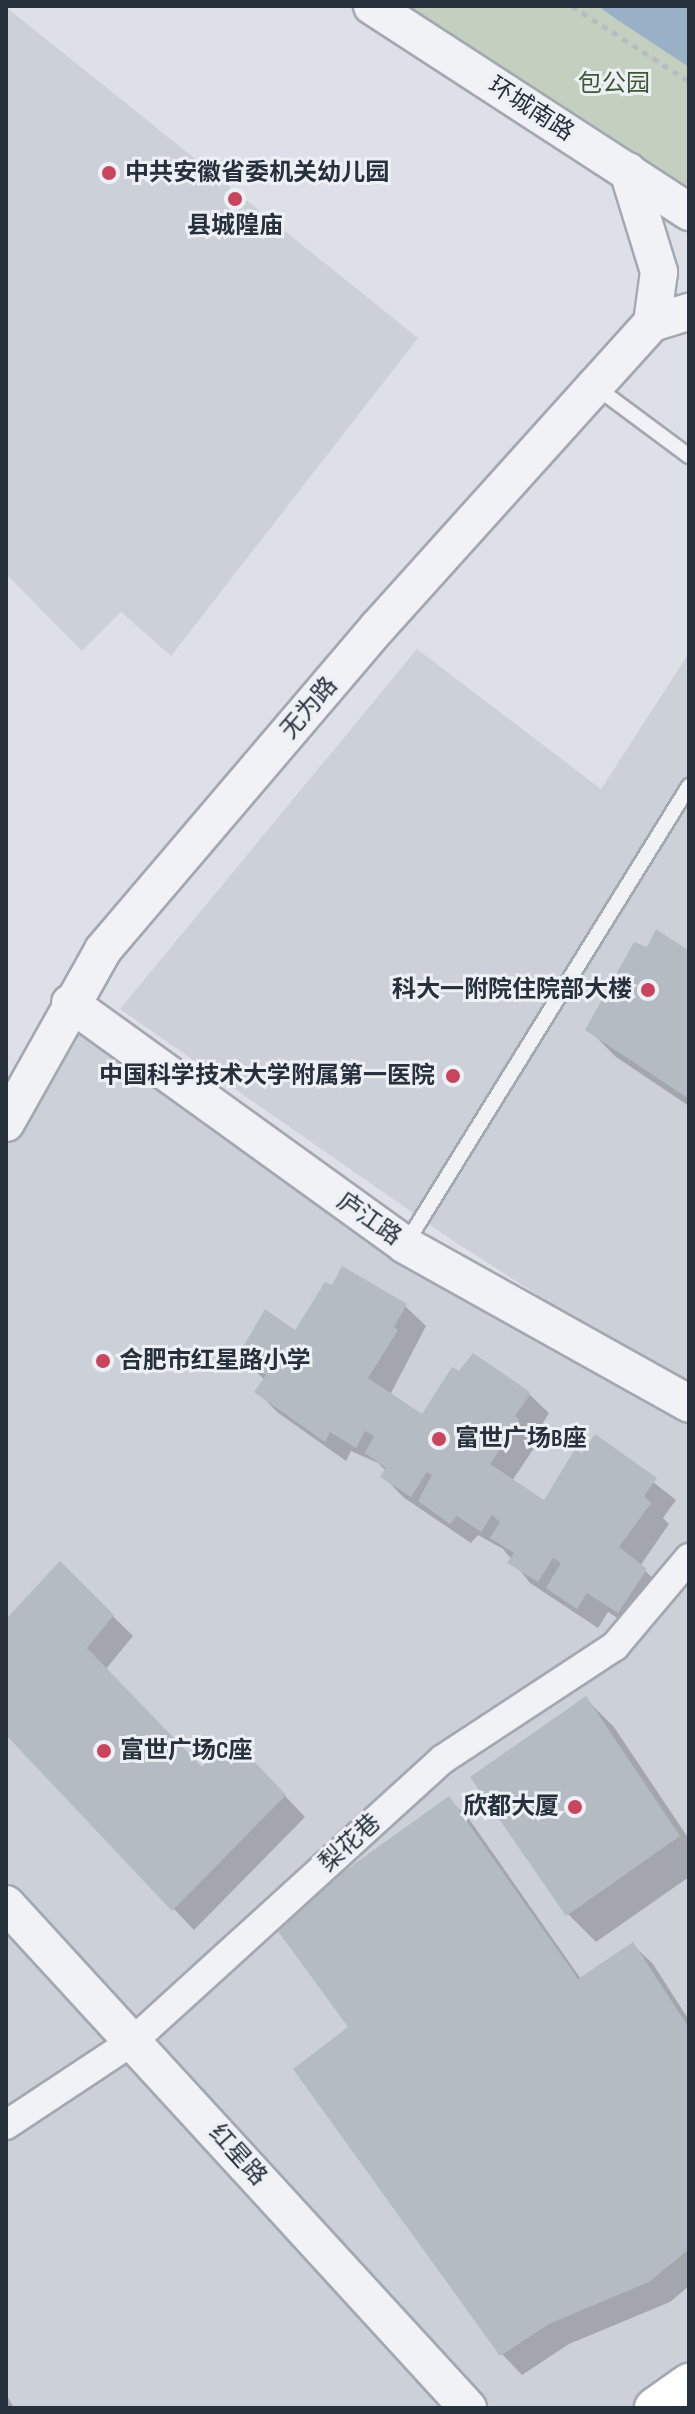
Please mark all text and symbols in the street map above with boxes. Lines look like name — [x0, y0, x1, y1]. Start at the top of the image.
park label: 包公园 — [578, 70, 650, 98]
street label: 环城南路 — [483, 71, 579, 147]
place label: 中共安徽省委机关幼儿园 — [125, 159, 389, 187]
marker: 中共安徽省委机关幼儿园 — [100, 164, 118, 182]
marker: 县城隍庙 — [226, 190, 244, 208]
place label: 县城隍庙 — [187, 212, 283, 240]
street label: 无为路 — [275, 671, 343, 745]
place label: 科大一附院住院部大楼 — [392, 976, 632, 1004]
marker: 科大一附院住院部大楼 — [639, 981, 657, 999]
place label: 中国科学技术大学附属第一医院 — [99, 1062, 435, 1090]
marker: 中国科学技术大学附属第一医院 — [442, 1065, 464, 1087]
street label: 庐江路 — [331, 1187, 407, 1251]
place label: 合肥市红星路小学 — [119, 1347, 311, 1375]
marker: 合肥市红星路小学 — [94, 1352, 112, 1370]
place label: 富世广场B座 — [455, 1425, 586, 1453]
marker: 富世广场B座 — [430, 1430, 448, 1448]
place label: 富世广场C座 — [120, 1737, 252, 1765]
marker: 富世广场C座 — [95, 1742, 113, 1760]
place label: 欣都大厦 — [463, 1793, 559, 1821]
marker: 欣都大厦 — [566, 1798, 584, 1816]
street label: 梨花巷 — [314, 1808, 386, 1878]
street label: 红星路 — [203, 2119, 273, 2191]

